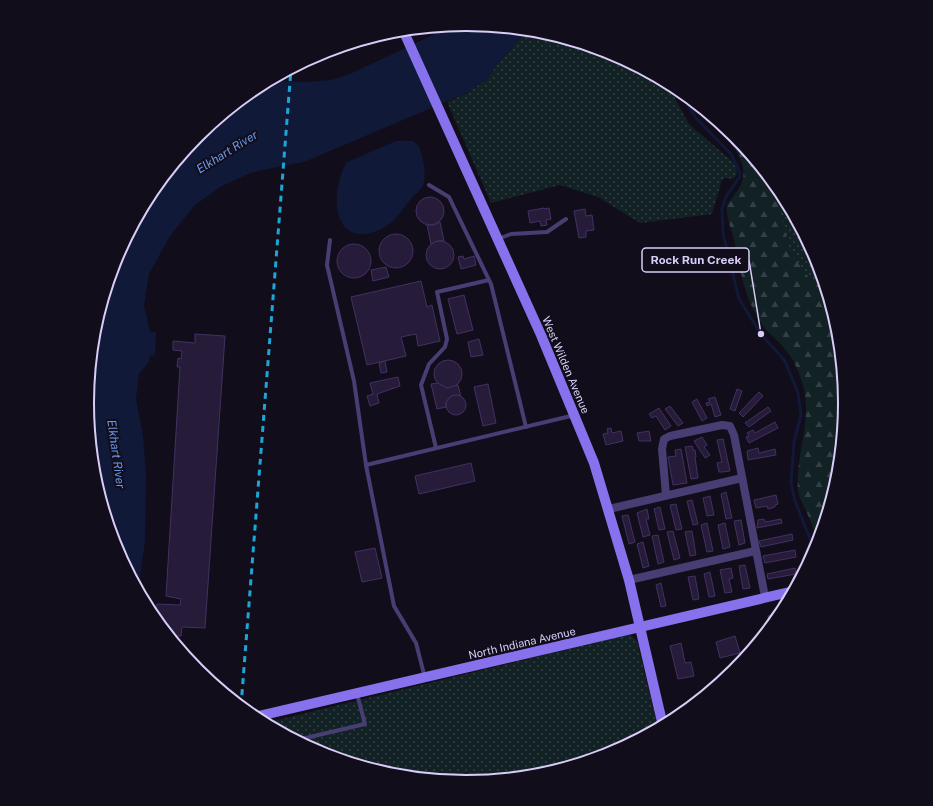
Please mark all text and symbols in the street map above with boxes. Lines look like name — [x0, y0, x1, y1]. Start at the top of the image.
water label: Elkhart River — [194, 127, 261, 176]
callout: Rock Run Creek — [642, 248, 749, 272]
text: Rock Run Creek — [651, 253, 741, 267]
street label: West Wilden Avenue — [540, 315, 592, 415]
water label: Elkhart River — [104, 419, 128, 490]
street label: North Indiana Avenue — [467, 625, 577, 661]

